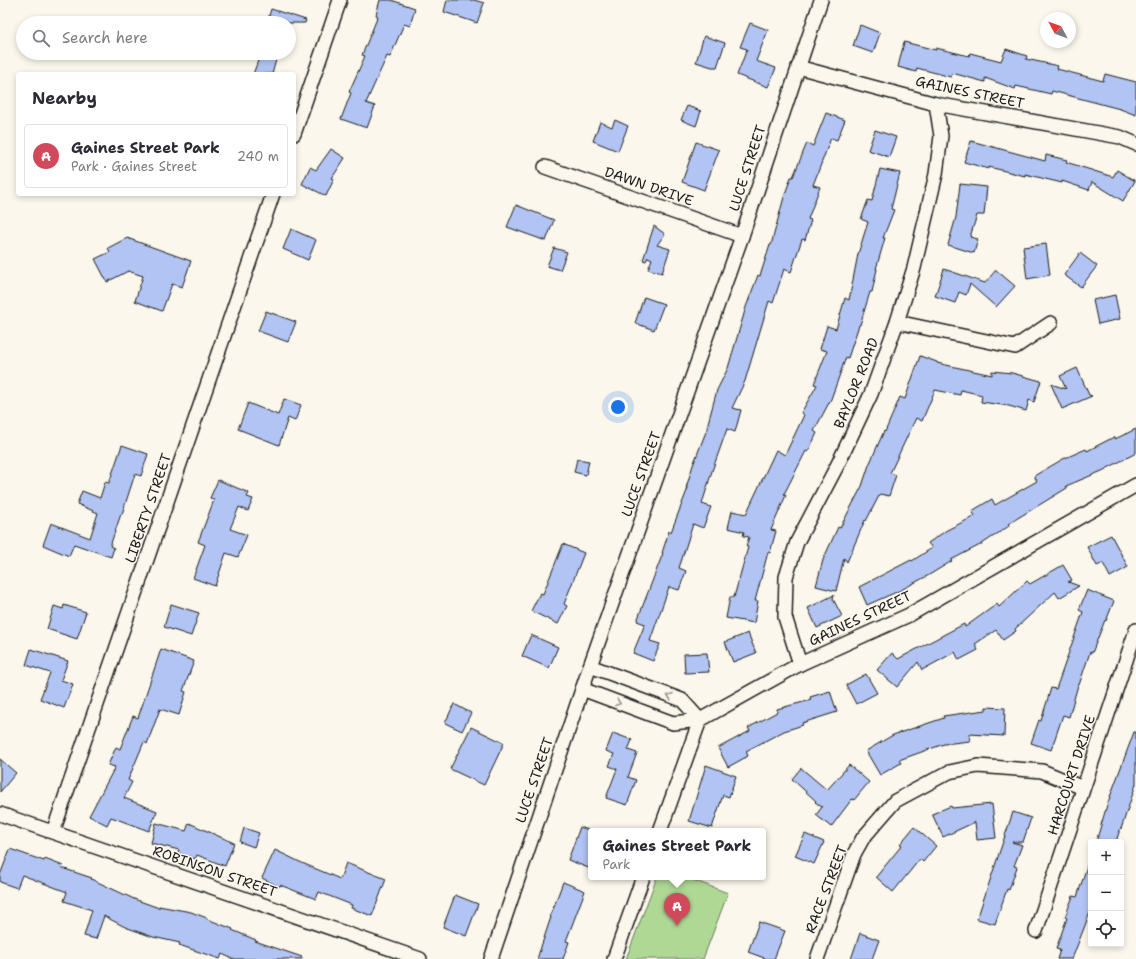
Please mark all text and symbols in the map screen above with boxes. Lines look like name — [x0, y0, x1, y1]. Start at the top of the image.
north arrow — [1040, 12, 1076, 48]
search box — [16, 16, 296, 60]
icon: search — [30, 27, 52, 49]
text: Search here — [62, 28, 148, 48]
street label: GAINES STREET — [914, 72, 1026, 112]
text: Nearby — [32, 87, 97, 109]
street label: LUCE STREET — [725, 122, 770, 213]
text: Gaines Street Park — [71, 138, 220, 158]
text: A — [41, 148, 51, 165]
text: 240 m — [237, 148, 279, 165]
text: Park · Gaines Street — [71, 158, 197, 175]
street label: DAWN DRIVE — [602, 162, 696, 210]
street label: BAYLOR ROAD — [830, 335, 882, 431]
your location — [608, 397, 628, 417]
street label: LUCE STREET — [617, 428, 665, 519]
street label: LIBERTY STREET — [121, 450, 175, 565]
street label: GAINES STREET — [806, 586, 914, 650]
one-way arrow — [667, 692, 674, 700]
one-way arrow — [615, 698, 622, 706]
street label: HARCOURT DRIVE — [1043, 712, 1099, 837]
street label: LUCE STREET — [511, 734, 557, 825]
popup — [588, 828, 766, 880]
text: Gaines Street Park — [603, 836, 751, 856]
map controls — [1088, 839, 1124, 947]
button: + — [1088, 839, 1124, 875]
street label: ROBINSON STREET — [150, 841, 280, 901]
street label: RACE STREET — [801, 842, 851, 936]
text: Park — [603, 856, 630, 873]
button: − — [1088, 875, 1124, 911]
pin: A — [664, 893, 690, 926]
button: locate — [1088, 911, 1124, 947]

